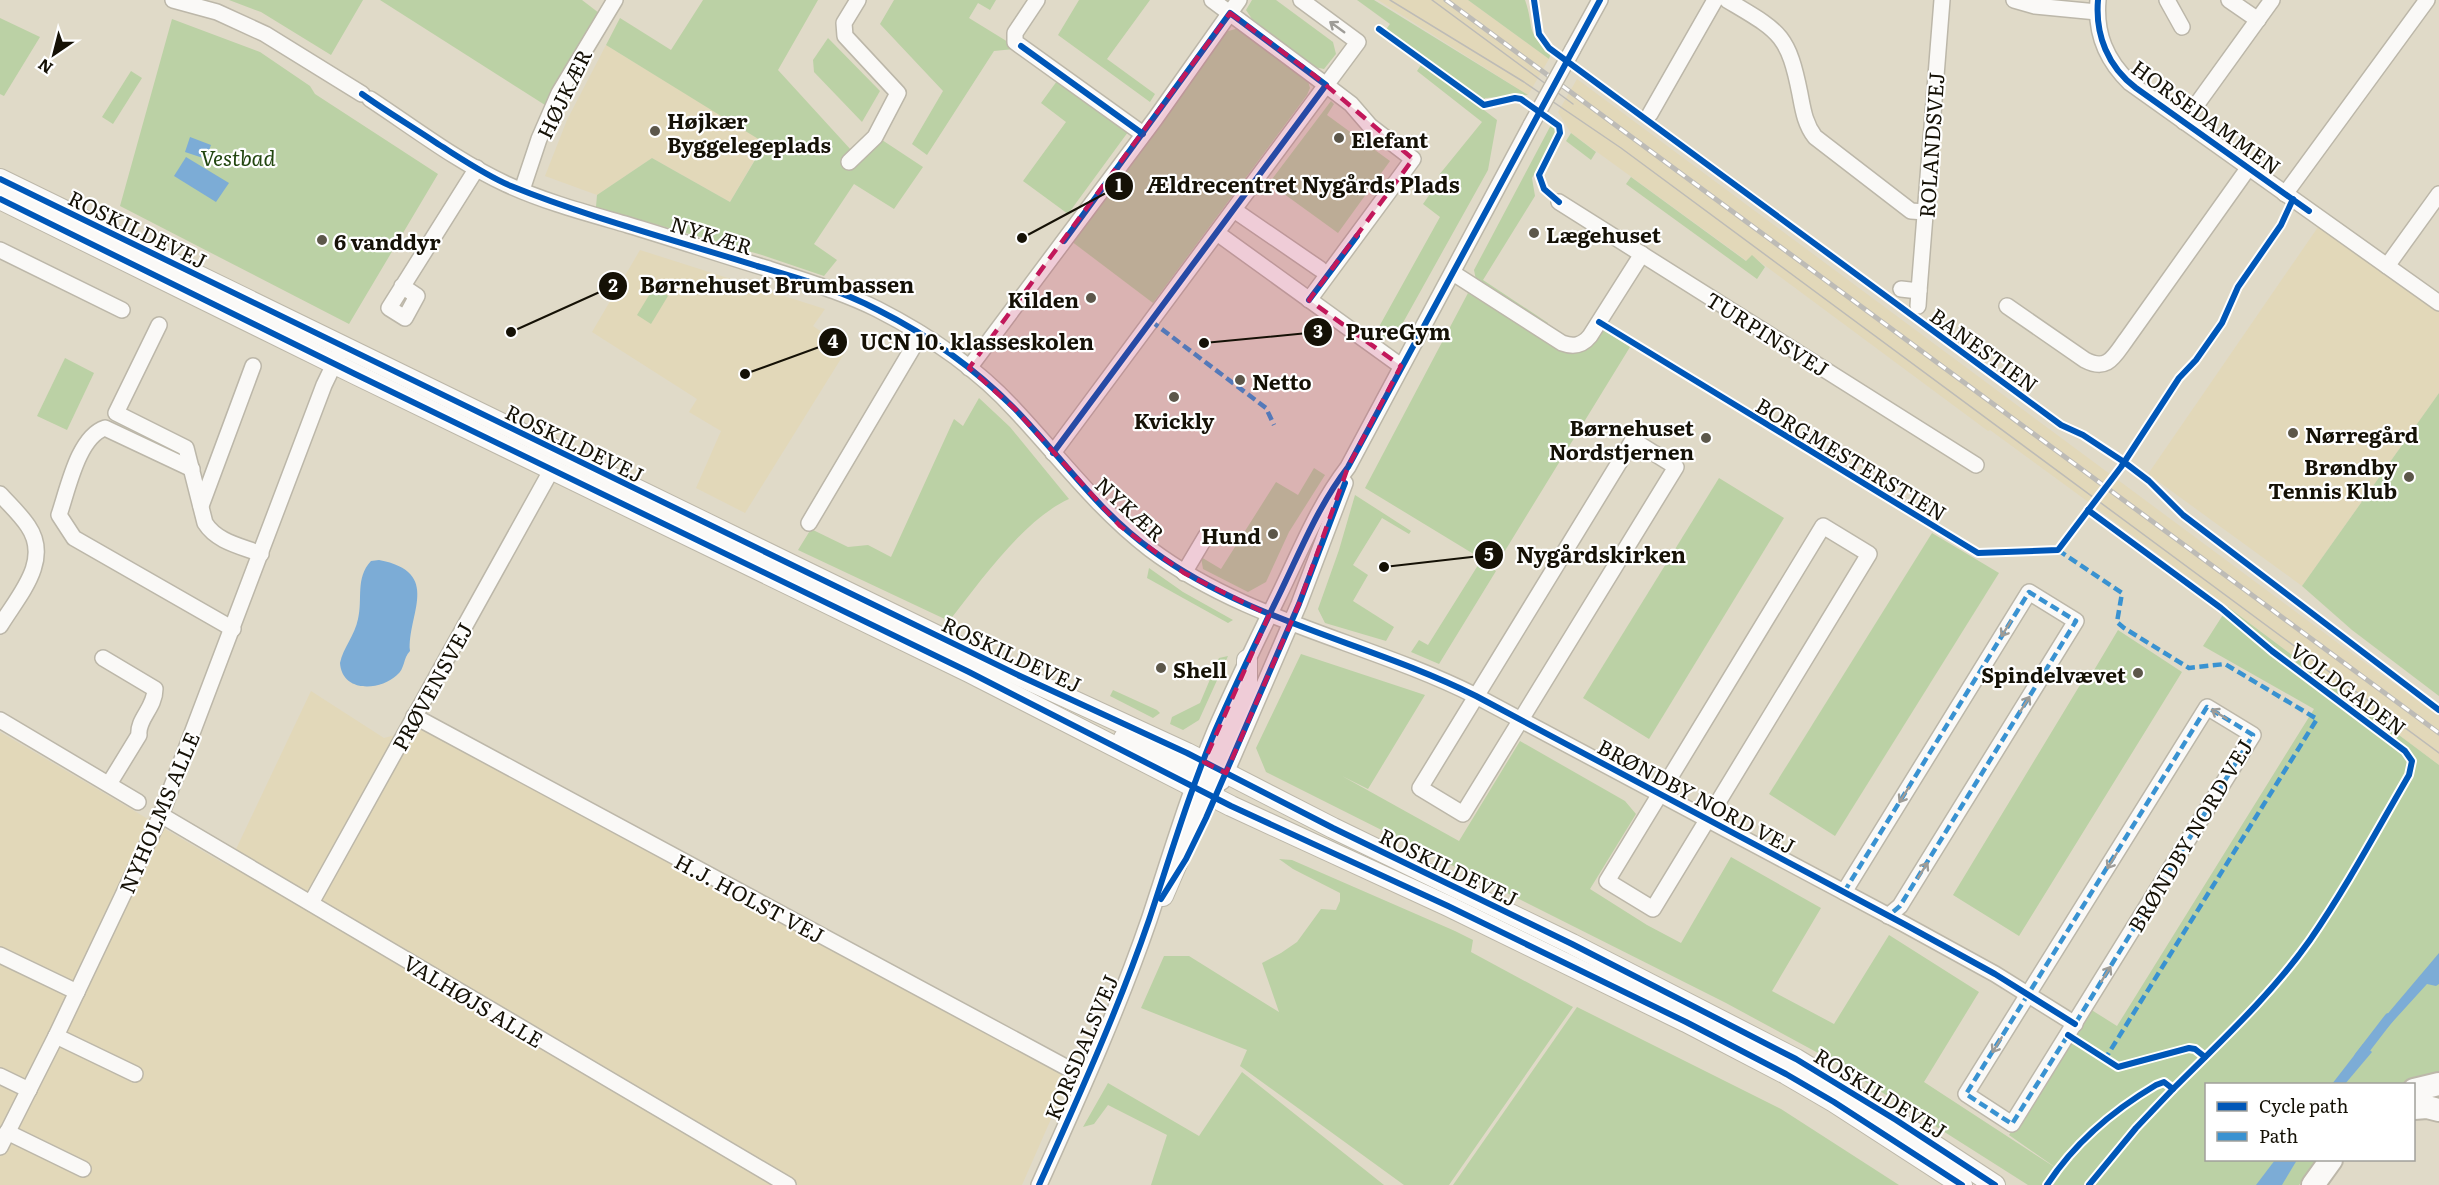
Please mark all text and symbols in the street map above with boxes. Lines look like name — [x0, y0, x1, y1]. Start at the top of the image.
one-way arrow — [1330, 20, 1346, 33]
north arrow — [24, 24, 84, 84]
street label: HØJKÆR — [528, 43, 598, 143]
street label: HORSEDAMMEN — [2126, 51, 2288, 181]
text: N — [32, 53, 57, 81]
street label: ROLANDSVEJ — [1909, 71, 1951, 219]
place label: Højkær Byggelegeplads — [667, 104, 831, 159]
place label: Elefant — [1351, 123, 1429, 154]
marker: Højkær Byggelegeplads — [648, 124, 662, 138]
marker: Elefant — [1332, 131, 1346, 145]
park label: Vestbad — [200, 141, 276, 172]
callout: Ældrecentret Nygårds Plads — [1104, 166, 1471, 206]
text: Ældrecentret Nygårds Plads — [1146, 167, 1460, 200]
text: 1 — [1115, 171, 1123, 198]
street label: ROSKILDEVEJ — [64, 181, 212, 275]
street label: NYKÆR — [667, 207, 757, 261]
place label: Lægehuset — [1546, 218, 1662, 249]
place label: 6 vanddyr — [334, 225, 441, 256]
marker: Lægehuset — [1527, 226, 1541, 240]
marker: 6 vanddyr — [315, 233, 329, 247]
callout: Børnehuset Brumbassen — [598, 266, 927, 306]
text: Børnehuset Brumbassen — [640, 267, 914, 300]
text: 2 — [608, 271, 618, 298]
place label: Kilden — [1007, 283, 1079, 314]
street label: TURPINSVEJ — [1701, 283, 1835, 383]
marker: Kilden — [1084, 291, 1098, 305]
street label: BANESTIEN — [1925, 299, 2045, 399]
callout: PureGym — [1303, 312, 1463, 352]
text: PureGym — [1345, 314, 1451, 347]
text: 3 — [1313, 317, 1323, 344]
callout: UCN 10. klasseskolen — [818, 322, 1106, 362]
text: UCN 10. klasseskolen — [860, 324, 1094, 357]
text: 4 — [828, 327, 839, 354]
place label: Netto — [1252, 365, 1312, 396]
marker: Netto — [1233, 373, 1247, 387]
street label: BORGMESTERSTIEN — [1751, 389, 1953, 527]
marker: Kvickly — [1167, 390, 1181, 404]
street label: ROSKILDEVEJ — [501, 395, 649, 489]
place label: Kvickly — [1134, 404, 1214, 435]
place label: Børnehuset Nordstjernen — [1549, 411, 1695, 466]
place label: Nørregård — [2305, 418, 2419, 449]
marker: Nørregård — [2286, 426, 2300, 440]
marker: Børnehuset Nordstjernen — [1699, 431, 1713, 445]
place label: Brøndby Tennis Klub — [2268, 450, 2397, 505]
street label: NYKÆR — [1089, 468, 1173, 548]
marker: Brøndby Tennis Klub — [2402, 470, 2416, 484]
place label: Hund — [1201, 519, 1261, 550]
marker: Hund — [1266, 527, 1280, 541]
callout: Nygårdskirken — [1474, 535, 1698, 575]
text: Nygårdskirken — [1516, 537, 1686, 570]
text: 5 — [1484, 540, 1494, 567]
street label: ROSKILDEVEJ — [937, 607, 1087, 699]
street label: PRØVENSVEJ — [383, 616, 479, 756]
one-way arrow — [2000, 620, 2012, 637]
street label: VOLDGADEN — [2284, 634, 2414, 742]
place label: Shell — [1173, 653, 1228, 684]
place label: Spindelvævet — [1981, 658, 2127, 689]
marker: Shell — [1154, 661, 1168, 675]
marker: Spindelvævet — [2131, 666, 2145, 680]
one-way arrow — [2019, 696, 2031, 713]
one-way arrow — [2211, 708, 2228, 720]
street label: NYHOLMS ALLE — [110, 726, 206, 898]
street label: BRØNDBY NORD VEJ — [1593, 730, 1801, 860]
street label: BRØNDBY NORD VEJ — [2119, 733, 2259, 937]
one-way arrow — [1898, 786, 1910, 803]
street label: ROSKILDEVEJ — [1375, 819, 1523, 913]
street label: H.J. HOLST VEJ — [670, 844, 830, 950]
one-way arrow — [2105, 852, 2117, 869]
one-way arrow — [1916, 861, 1929, 878]
street label: VALHØJS ALLE — [398, 946, 550, 1054]
one-way arrow — [2100, 966, 2112, 983]
street label: KORSDALSVEJ — [1035, 970, 1125, 1124]
one-way arrow — [1991, 1036, 2003, 1053]
street label: ROSKILDEVEJ — [1809, 1039, 1953, 1145]
legend — [2205, 1083, 2415, 1161]
text: Cycle path — [2259, 1092, 2348, 1119]
text: Path — [2259, 1122, 2298, 1149]

